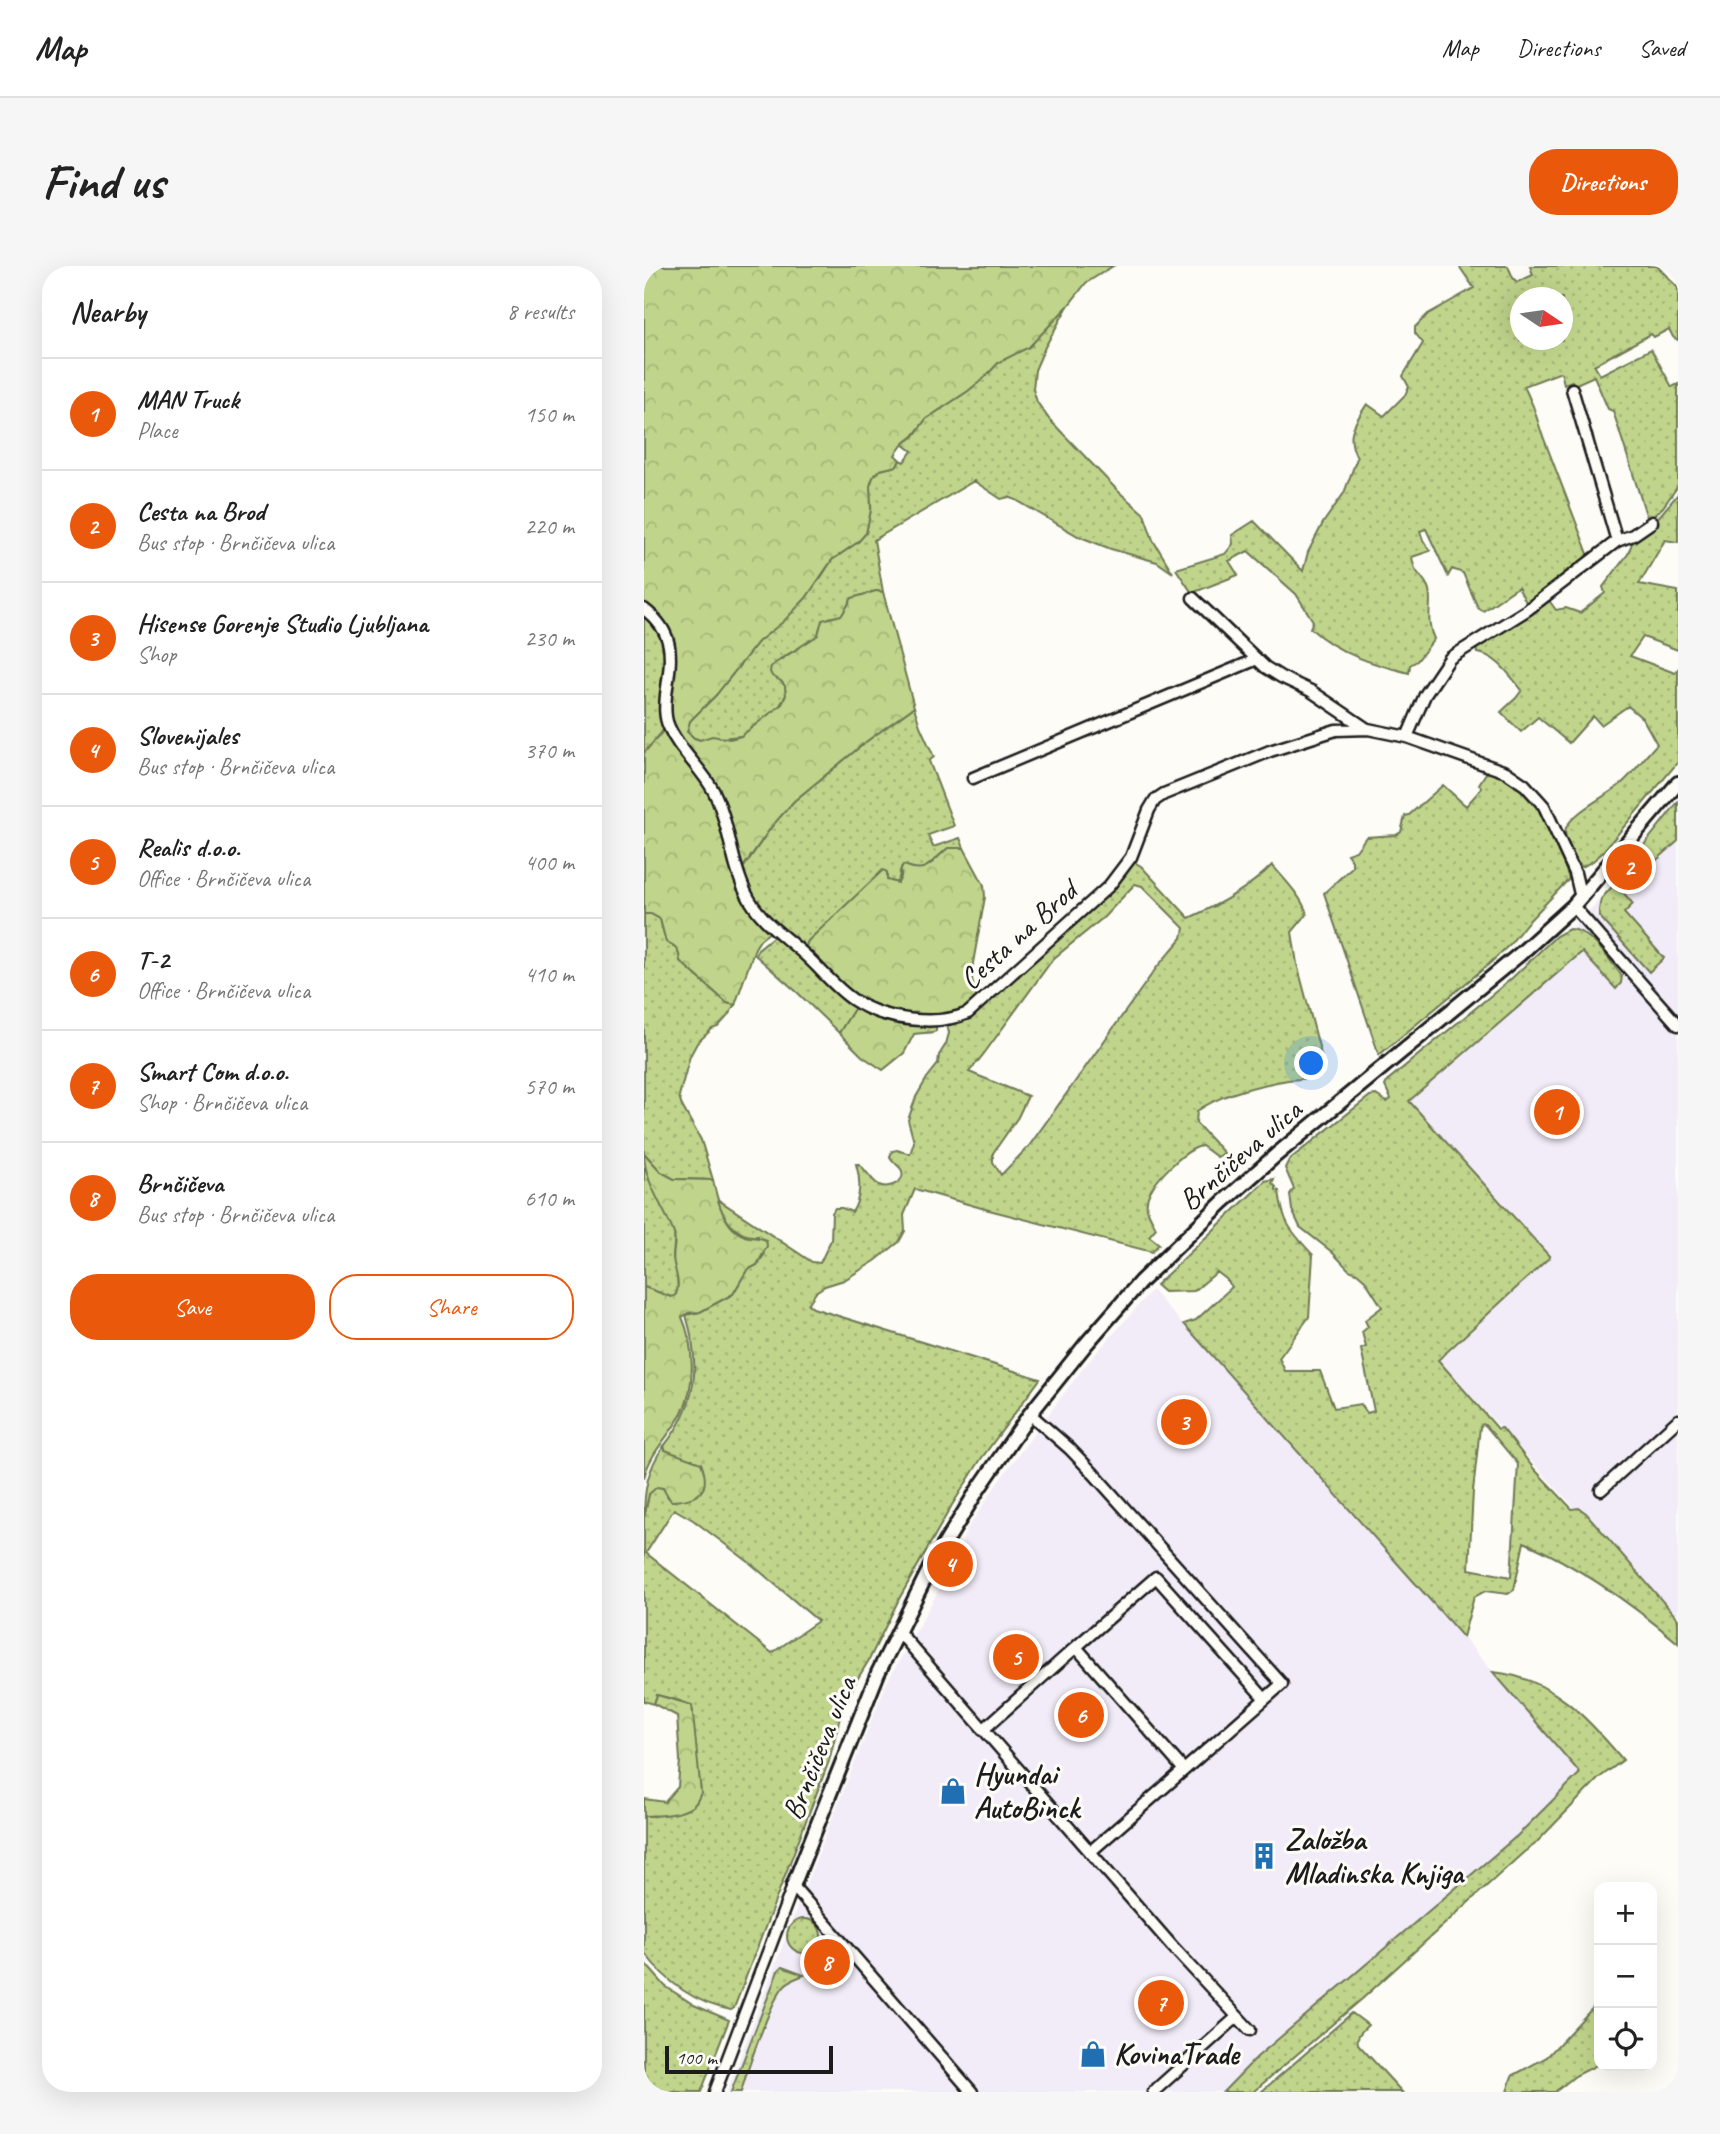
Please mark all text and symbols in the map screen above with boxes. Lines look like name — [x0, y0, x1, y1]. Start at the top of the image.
text: Map — [35, 27, 86, 69]
text: Map — [1442, 33, 1479, 63]
text: Directions — [1517, 33, 1600, 63]
text: Saved — [1638, 33, 1685, 63]
button: Directions — [1529, 149, 1678, 215]
text: Find us — [42, 151, 164, 213]
north arrow — [1510, 287, 1573, 350]
text: Nearby — [70, 293, 146, 331]
text: 8 results — [507, 297, 574, 326]
text: MAN Truck — [137, 383, 239, 416]
text: 1 — [88, 400, 98, 429]
text: 150 m — [525, 400, 574, 429]
text: Place — [137, 416, 177, 445]
text: Cesta na Brod — [137, 495, 265, 528]
text: 2 — [88, 512, 98, 541]
text: 220 m — [525, 512, 574, 541]
text: Bus stop · Brnčičeva ulica — [137, 528, 334, 557]
text: Hisense Gorenje Studio Ljubljana — [137, 607, 428, 640]
text: 3 — [88, 624, 98, 653]
text: 230 m — [525, 624, 574, 653]
text: Shop — [137, 640, 176, 669]
text: Slovenijales — [137, 719, 238, 752]
text: 4 — [88, 736, 98, 765]
text: 370 m — [525, 736, 574, 765]
text: Bus stop · Brnčičeva ulica — [137, 752, 334, 781]
text: Realis d.o.o. — [137, 831, 240, 864]
pin: 2 — [1606, 841, 1652, 893]
text: 5 — [88, 848, 98, 877]
text: 400 m — [525, 848, 574, 877]
text: Office · Brnčičeva ulica — [137, 864, 310, 893]
street label: Cesta na Brod — [951, 869, 1088, 998]
text: T-2 — [137, 943, 169, 976]
text: 6 — [88, 960, 98, 989]
text: 410 m — [525, 960, 574, 989]
text: Office · Brnčičeva ulica — [137, 976, 310, 1005]
your location — [1294, 1046, 1328, 1080]
text: Smart Com d.o.o. — [137, 1055, 289, 1088]
text: 7 — [88, 1072, 98, 1101]
text: 570 m — [525, 1072, 574, 1101]
pin: 1 — [1534, 1086, 1580, 1138]
text: Shop · Brnčičeva ulica — [137, 1088, 307, 1117]
street label: Brnčičeva ulica — [1171, 1090, 1311, 1219]
text: Brnčičeva — [137, 1167, 223, 1200]
text: 8 — [88, 1184, 98, 1213]
text: 610 m — [525, 1184, 574, 1213]
text: Bus stop · Brnčičeva ulica — [137, 1200, 334, 1229]
button: Save — [70, 1274, 315, 1340]
button: Share — [329, 1274, 574, 1340]
pin: 3 — [1161, 1396, 1207, 1448]
pin: 4 — [927, 1538, 973, 1590]
pin: 5 — [993, 1631, 1039, 1683]
street label: Brnčičeva ulica — [773, 1669, 866, 1825]
pin: 6 — [1058, 1689, 1104, 1741]
place label: Hyundai AutoBinck — [974, 1755, 1082, 1827]
shop icon: Hyundai AutoBinck — [938, 1776, 968, 1806]
place label: Založba Mladinska Knjiga — [1285, 1820, 1466, 1892]
building icon: Založba Mladinska Knjiga — [1249, 1841, 1279, 1871]
map controls — [1594, 1882, 1657, 2071]
button: + — [1594, 1882, 1657, 1945]
pin: 8 — [804, 1936, 850, 1988]
button: − — [1594, 1945, 1657, 2008]
pin: 7 — [1138, 1977, 1184, 2029]
button: locate — [1594, 2008, 1657, 2071]
place label: KovinaTrade — [1114, 2035, 1241, 2073]
shop icon: KovinaTrade — [1078, 2039, 1108, 2069]
scale bar — [665, 2043, 833, 2075]
text: 100 m — [676, 2046, 717, 2070]

